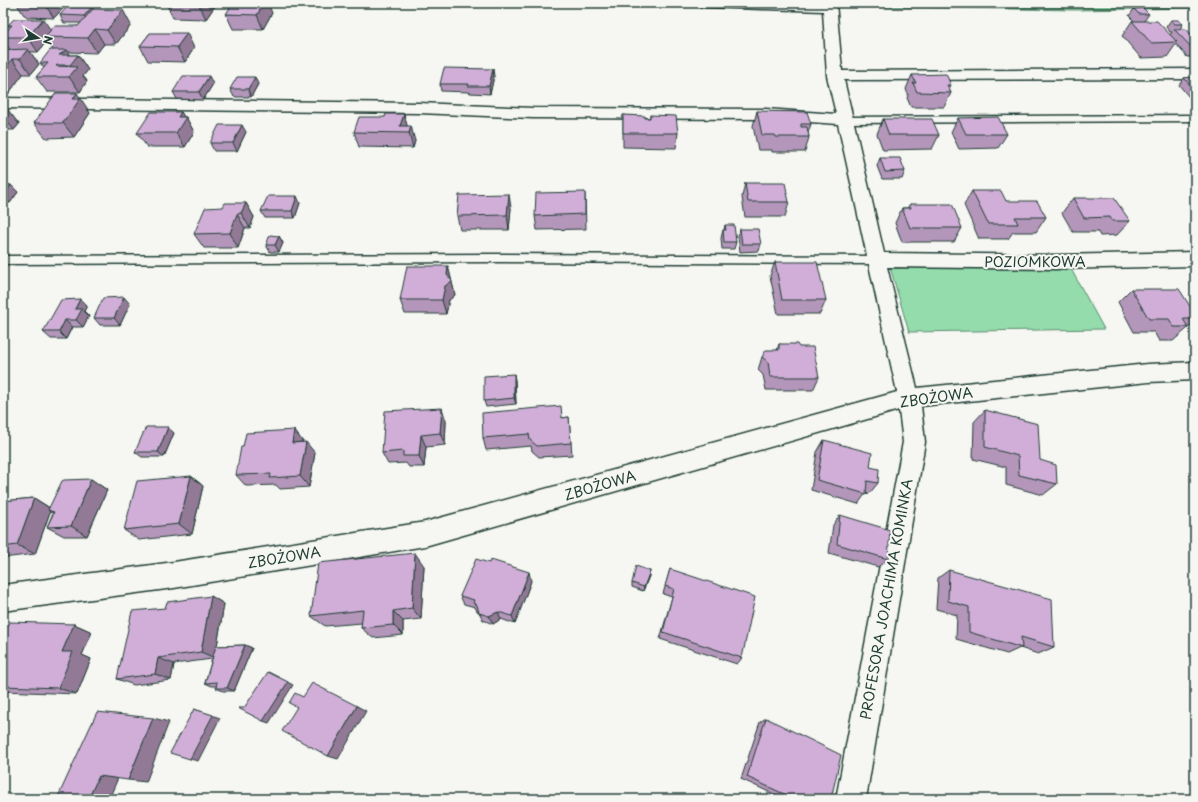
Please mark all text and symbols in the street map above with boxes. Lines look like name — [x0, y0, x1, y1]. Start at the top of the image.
north arrow — [18, 18, 58, 58]
text: N — [39, 34, 57, 46]
street label: POZIOMKOWA — [984, 251, 1086, 272]
street label: ZBOŻOWA — [898, 381, 974, 413]
street label: ZBOŻOWA — [562, 465, 639, 505]
street label: PROFESORA JOACHIMA KOMINKA — [854, 477, 918, 721]
street label: ZBOŻOWA — [246, 541, 322, 573]

